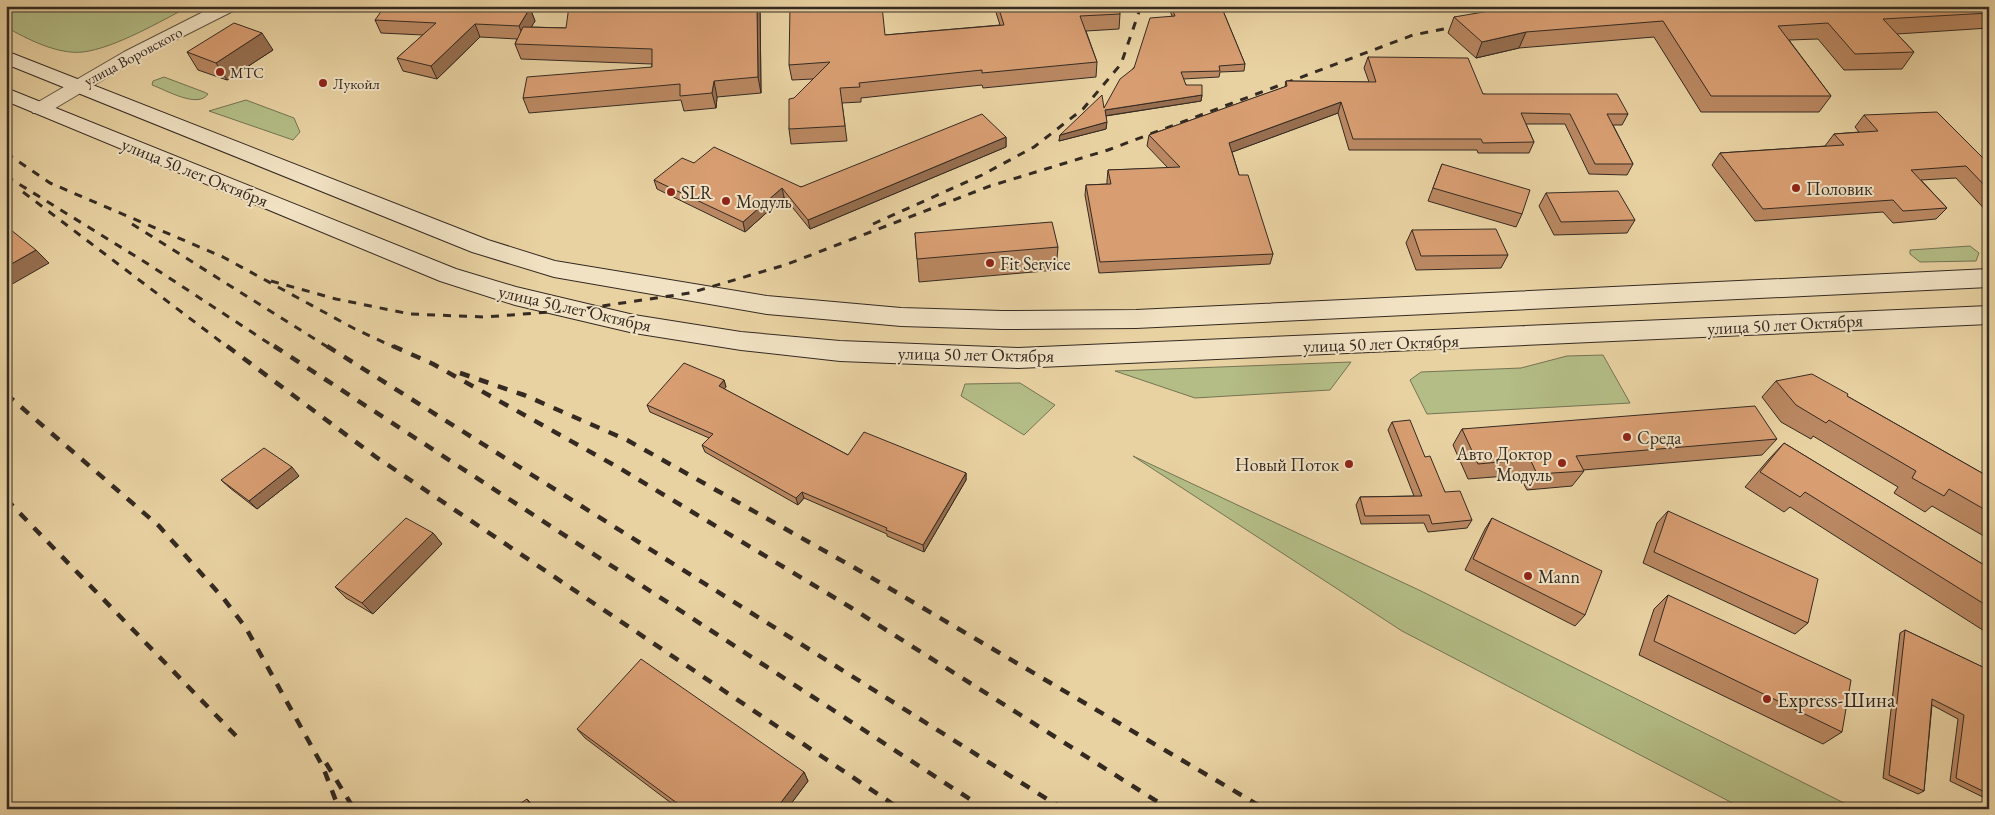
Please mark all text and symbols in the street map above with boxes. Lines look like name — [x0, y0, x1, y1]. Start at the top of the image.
street label: улица Воровского — [81, 22, 185, 90]
place label: МТС — [230, 63, 264, 82]
marker: МТС — [214, 66, 226, 78]
place label: Лукойл — [333, 74, 380, 93]
marker: Лукойл — [317, 77, 329, 89]
street label: улица 50 лет Октября — [118, 132, 272, 212]
place label: Половик — [1806, 177, 1873, 200]
place label: SLR — [681, 181, 713, 204]
marker: Половик — [1790, 182, 1802, 194]
marker: SLR — [665, 186, 677, 198]
place label: Модуль — [736, 190, 792, 213]
marker: Модуль — [720, 195, 732, 207]
place label: Fit Service — [1000, 252, 1071, 275]
marker: Fit Service — [984, 257, 996, 269]
street label: улица 50 лет Октября — [496, 279, 654, 337]
street label: улица 50 лет Октября — [1706, 308, 1864, 340]
street label: улица 50 лет Октября — [1303, 329, 1459, 357]
street label: улица 50 лет Октября — [898, 341, 1054, 367]
place label: Среда — [1637, 426, 1682, 449]
marker: Среда — [1621, 431, 1633, 443]
place label: Авто Доктор Модуль — [1455, 442, 1552, 486]
place label: Новый Поток — [1235, 453, 1339, 476]
marker: Авто Доктор Модуль — [1556, 457, 1568, 469]
marker: Новый Поток — [1343, 458, 1355, 470]
place label: Mann — [1538, 565, 1581, 588]
marker: Mann — [1522, 570, 1534, 582]
place label: Express-Шина — [1777, 686, 1896, 713]
marker: Express-Шина — [1761, 693, 1773, 705]

